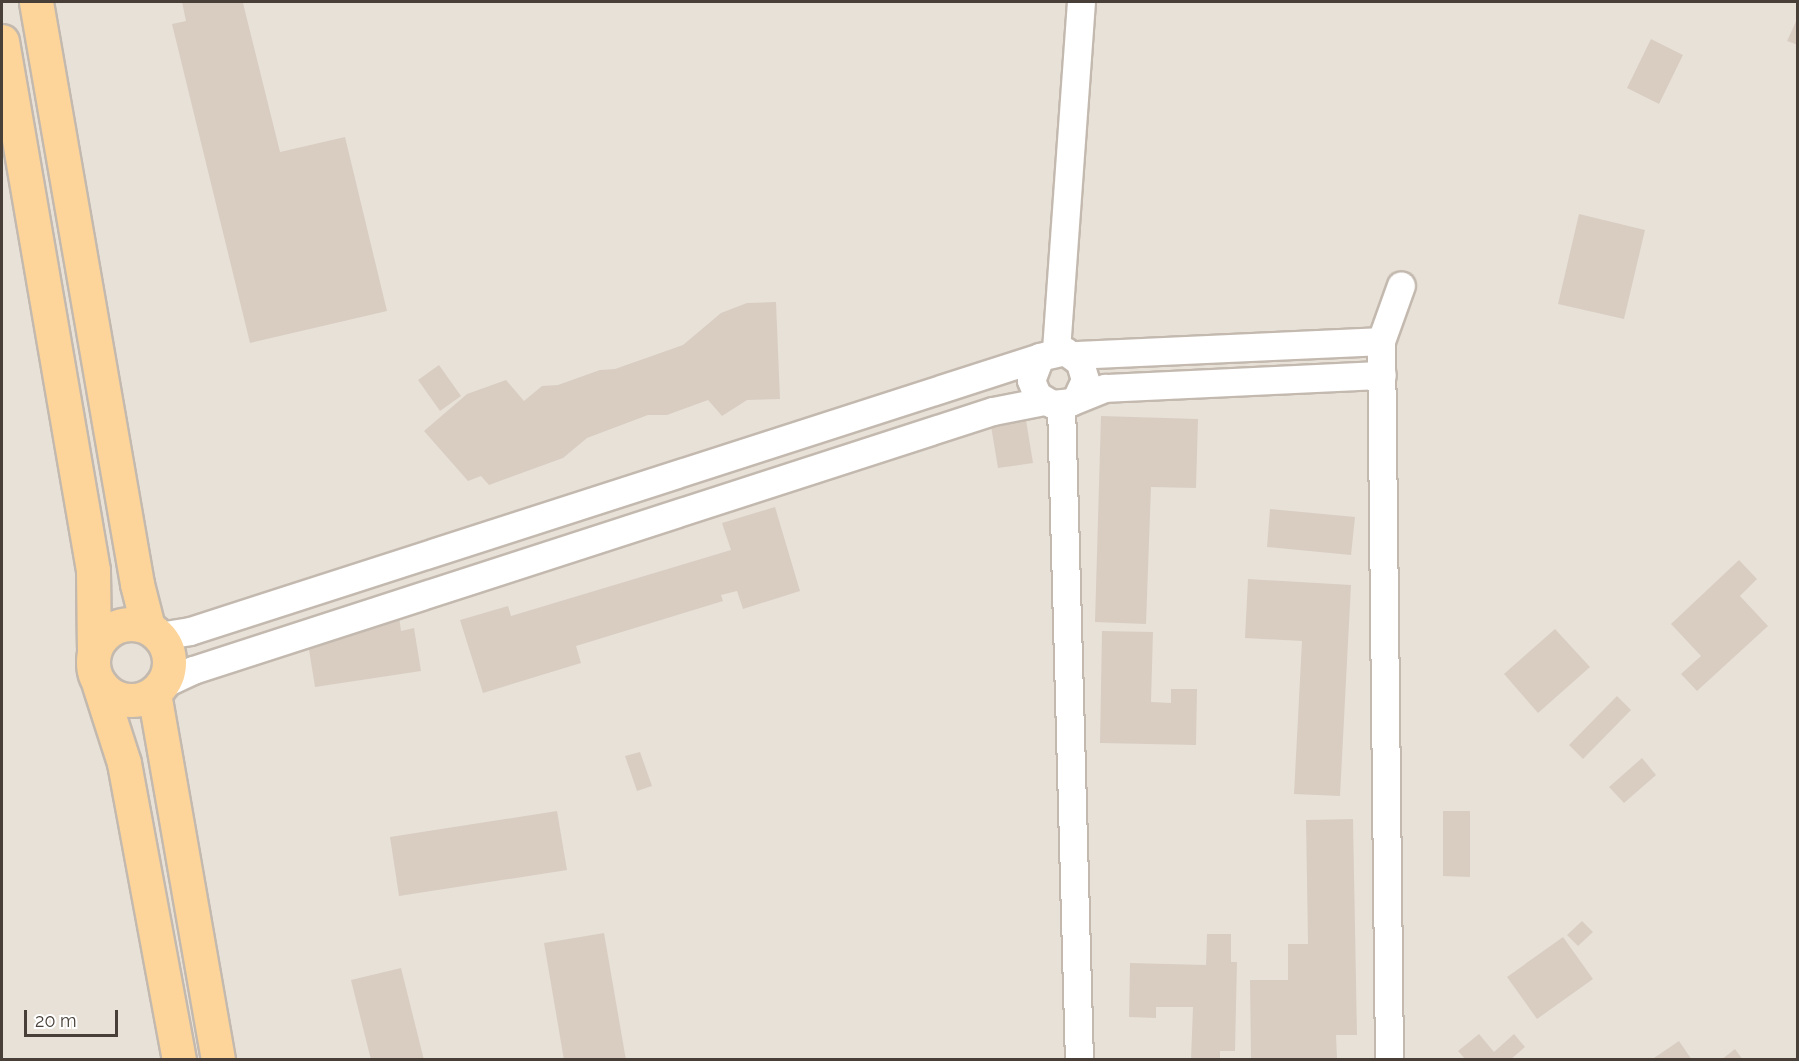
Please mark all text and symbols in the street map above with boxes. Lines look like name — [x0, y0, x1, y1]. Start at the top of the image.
scale bar — [27, 998, 122, 1036]
text: 20 m — [35, 1010, 77, 1031]

